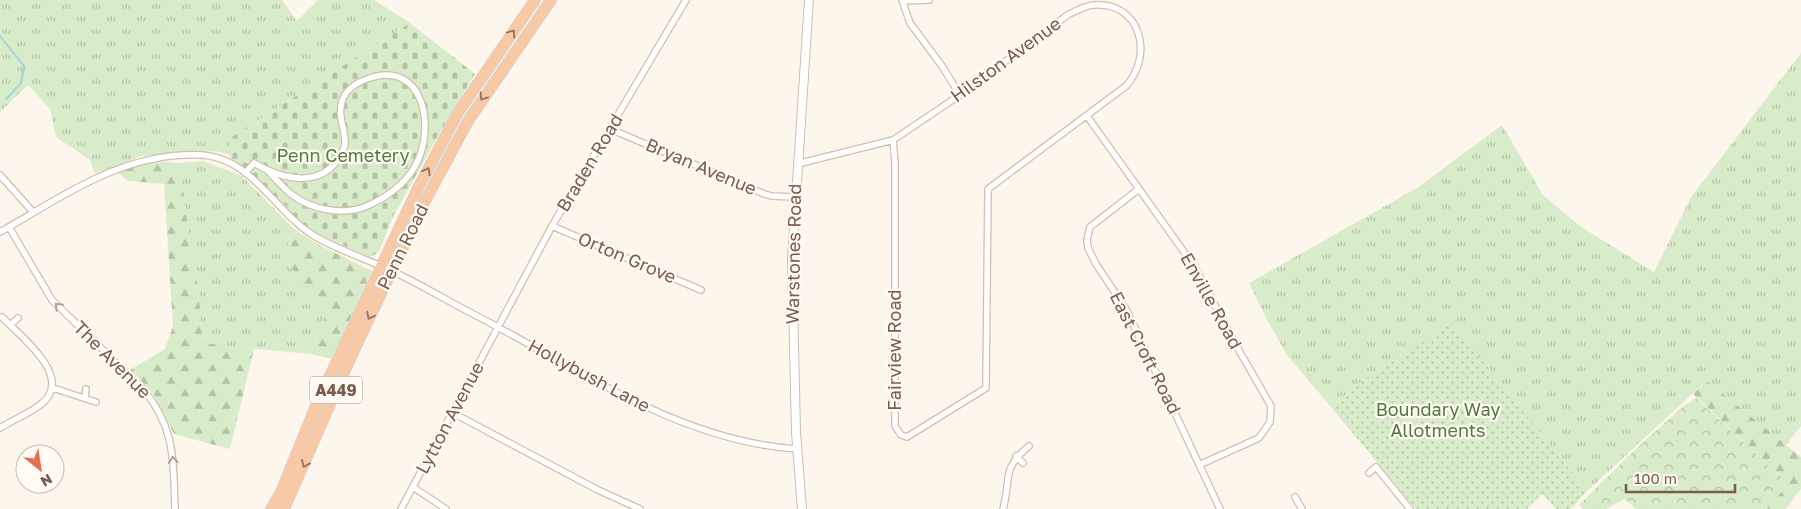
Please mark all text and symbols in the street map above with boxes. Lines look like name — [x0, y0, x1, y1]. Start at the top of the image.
street label: Hilston Avenue — [946, 12, 1065, 107]
one-way arrow — [506, 30, 515, 39]
one-way arrow — [480, 92, 489, 101]
street label: Braden Road — [551, 110, 627, 215]
street label: Bryan Avenue — [643, 133, 760, 199]
park label: Penn Cemetery — [276, 144, 410, 166]
one-way arrow — [420, 168, 430, 177]
street label: Warstones Road — [781, 183, 805, 325]
street label: Penn Road — [372, 200, 432, 293]
street label: Orton Grove — [575, 227, 680, 288]
street label: Enville Road — [1176, 248, 1247, 353]
street label: East Croft Road — [1106, 288, 1186, 417]
street label: Fairview Road — [883, 289, 905, 411]
one-way arrow — [55, 303, 64, 312]
one-way arrow — [366, 310, 376, 319]
street label: The Avenue — [69, 316, 156, 403]
street label: Hollybush Lane — [525, 334, 654, 417]
street label: Lytton Avenue — [410, 358, 488, 477]
road number: A449 — [310, 376, 362, 404]
park label: Boundary Way Allotments — [1376, 398, 1500, 441]
north arrow — [15, 444, 65, 494]
one-way arrow — [167, 456, 178, 464]
one-way arrow — [301, 459, 311, 468]
scale bar — [1626, 462, 1735, 494]
text: 100 m — [1634, 469, 1677, 487]
text: N — [38, 471, 56, 491]

